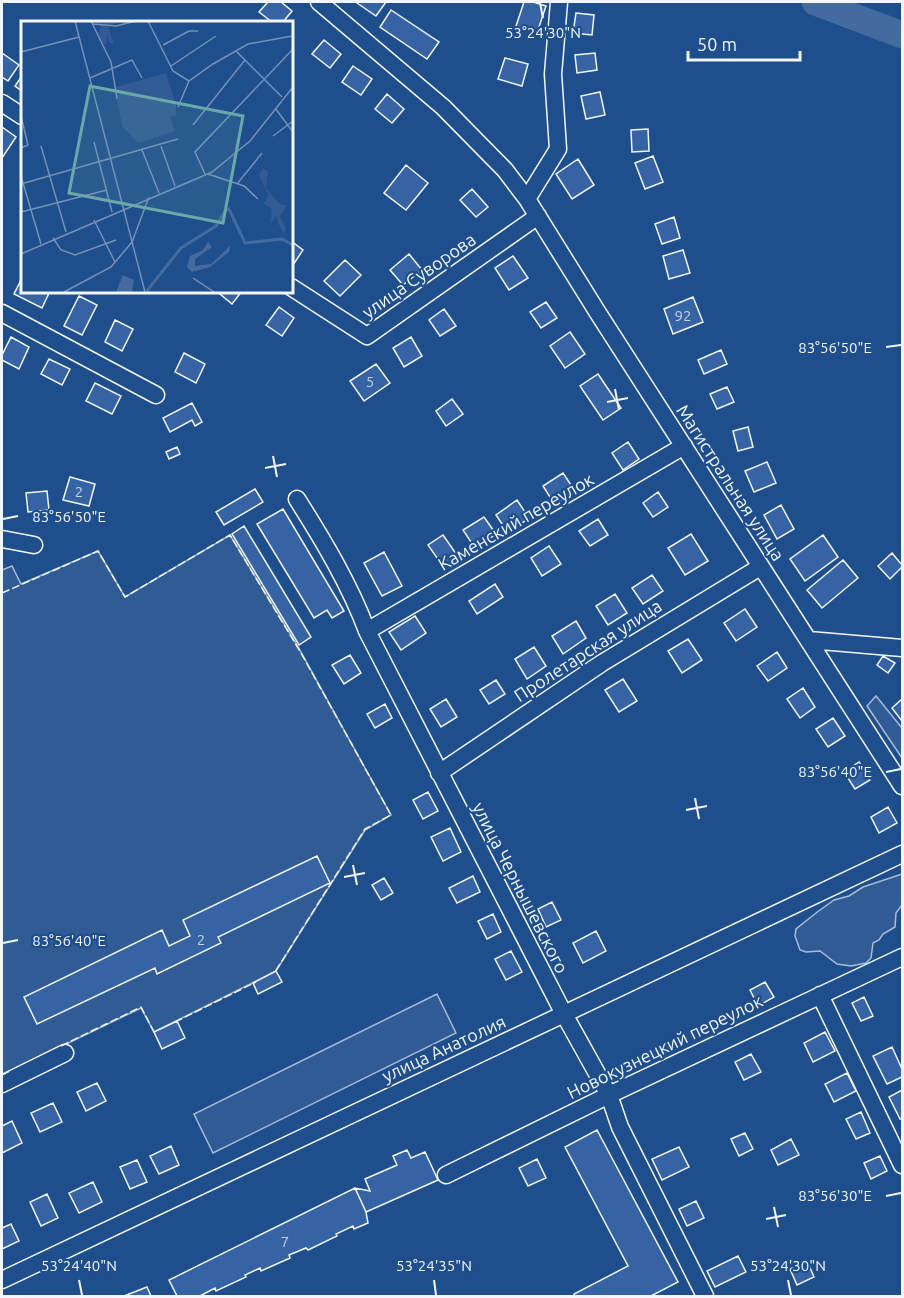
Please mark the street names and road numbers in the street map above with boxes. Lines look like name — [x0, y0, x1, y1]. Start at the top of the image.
street label: улица Суворова — [358, 229, 479, 322]
street label: Магистральная улица — [673, 401, 789, 564]
street label: Каменский переулок — [434, 468, 597, 574]
street label: Пролетарская улица — [510, 595, 665, 705]
street label: улица Чернышевского — [469, 799, 573, 976]
street label: Новокузнецкий переулок — [563, 990, 766, 1102]
street label: улица Анатолия — [379, 1011, 509, 1086]

